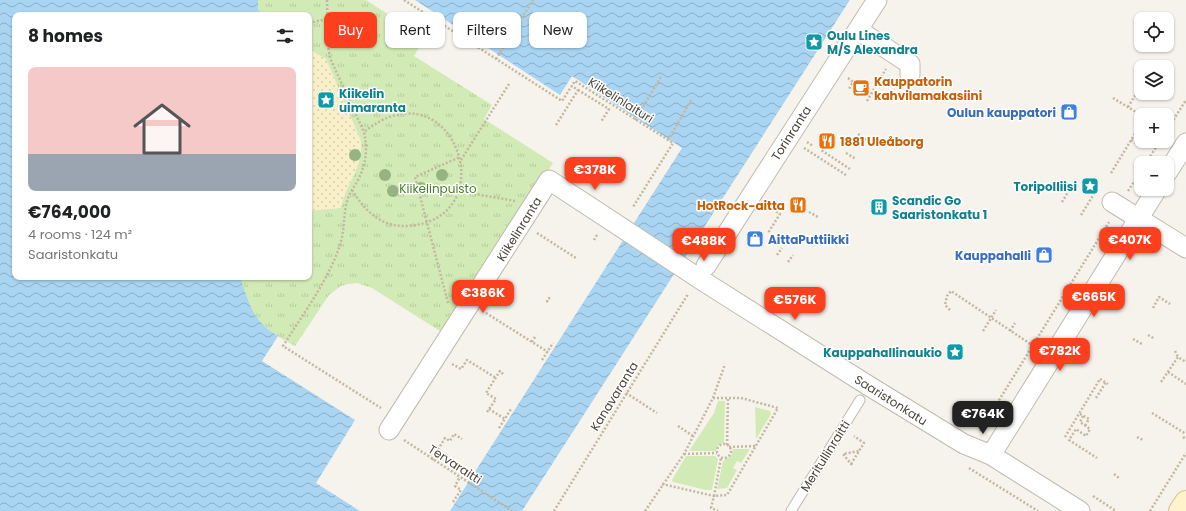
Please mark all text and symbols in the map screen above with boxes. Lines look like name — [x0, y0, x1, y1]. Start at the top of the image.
chip: Buy — [324, 12, 377, 48]
chip: Rent — [385, 12, 445, 48]
chip: Filters — [453, 12, 521, 48]
chip: New — [529, 12, 587, 48]
map controls — [1134, 12, 1174, 196]
button: locate — [1134, 12, 1174, 52]
text: 8 homes — [28, 24, 103, 48]
icon: filters — [274, 25, 296, 47]
place label: Oulu Lines M/S Alexandra — [827, 27, 918, 58]
place icon: Oulu Lines M/S Alexandra — [804, 32, 824, 52]
button: layers — [1134, 60, 1174, 100]
street label: Kiikelinlaituri — [585, 73, 657, 127]
place label: Kauppatorin kahvilamakasiini — [874, 73, 982, 104]
cafe icon: Kauppatorin kahvilamakasiini — [851, 78, 871, 98]
place label: Kiikelin uimaranta — [339, 85, 406, 116]
place icon: Kiikelin uimaranta — [316, 90, 336, 110]
icon: home — [126, 93, 198, 165]
street label: Torinranta — [767, 102, 815, 164]
shop icon: Oulun kauppatori — [1059, 102, 1079, 122]
place label: Oulun kauppatori — [947, 104, 1056, 121]
button: + — [1134, 108, 1174, 148]
restaurant icon: 1881 Uleåborg — [817, 131, 837, 151]
place label: 1881 Uleåborg — [840, 133, 924, 150]
button: − — [1134, 156, 1174, 196]
pin: €378K — [567, 157, 623, 191]
text: €378K — [574, 160, 616, 179]
place icon: Toripolliisi — [1080, 176, 1100, 196]
place label: Toripolliisi — [1013, 178, 1077, 195]
park label: Kiikelinpuisto — [399, 180, 477, 197]
place label: Scandic Go Saaristonkatu 1 — [892, 192, 987, 223]
street label: Kiikelinranta — [492, 194, 546, 264]
restaurant icon: HotRock-aitta — [788, 195, 808, 215]
place label: HotRock-aitta — [697, 197, 785, 214]
building icon: Scandic Go Saaristonkatu 1 — [869, 197, 889, 217]
text: €764,000 — [28, 200, 111, 224]
text: 4 rooms · 124 m² — [28, 225, 132, 244]
pin: €407K — [1102, 227, 1158, 261]
pin: €488K — [676, 228, 732, 262]
shop icon: AittaPuttiikki — [745, 229, 765, 249]
text: €407K — [1108, 230, 1152, 249]
text: €488K — [681, 231, 727, 250]
place label: AittaPuttiikki — [768, 231, 849, 248]
text: Saaristonkatu — [28, 245, 118, 264]
shop icon: Kauppahalli — [1034, 245, 1054, 265]
place label: Kauppahalli — [955, 247, 1031, 264]
pin: €386K — [455, 280, 511, 314]
text: €386K — [461, 283, 505, 302]
pin: €665K — [1066, 284, 1122, 318]
pin: €576K — [767, 287, 823, 321]
text: €665K — [1072, 287, 1116, 306]
text: €576K — [773, 290, 817, 309]
pin: €782K — [1032, 338, 1088, 372]
text: €782K — [1039, 341, 1081, 360]
place icon: Kauppahallinaukio — [945, 342, 965, 362]
place label: Kauppahallinaukio — [823, 344, 942, 361]
street label: Kanavaranta — [586, 358, 642, 434]
street label: Saaristonkatu — [851, 371, 931, 429]
pin: €764K — [955, 401, 1011, 435]
text: €764K — [961, 404, 1005, 423]
street label: Meritullinraitti — [796, 417, 854, 495]
street label: Tervaraitti — [425, 440, 485, 488]

